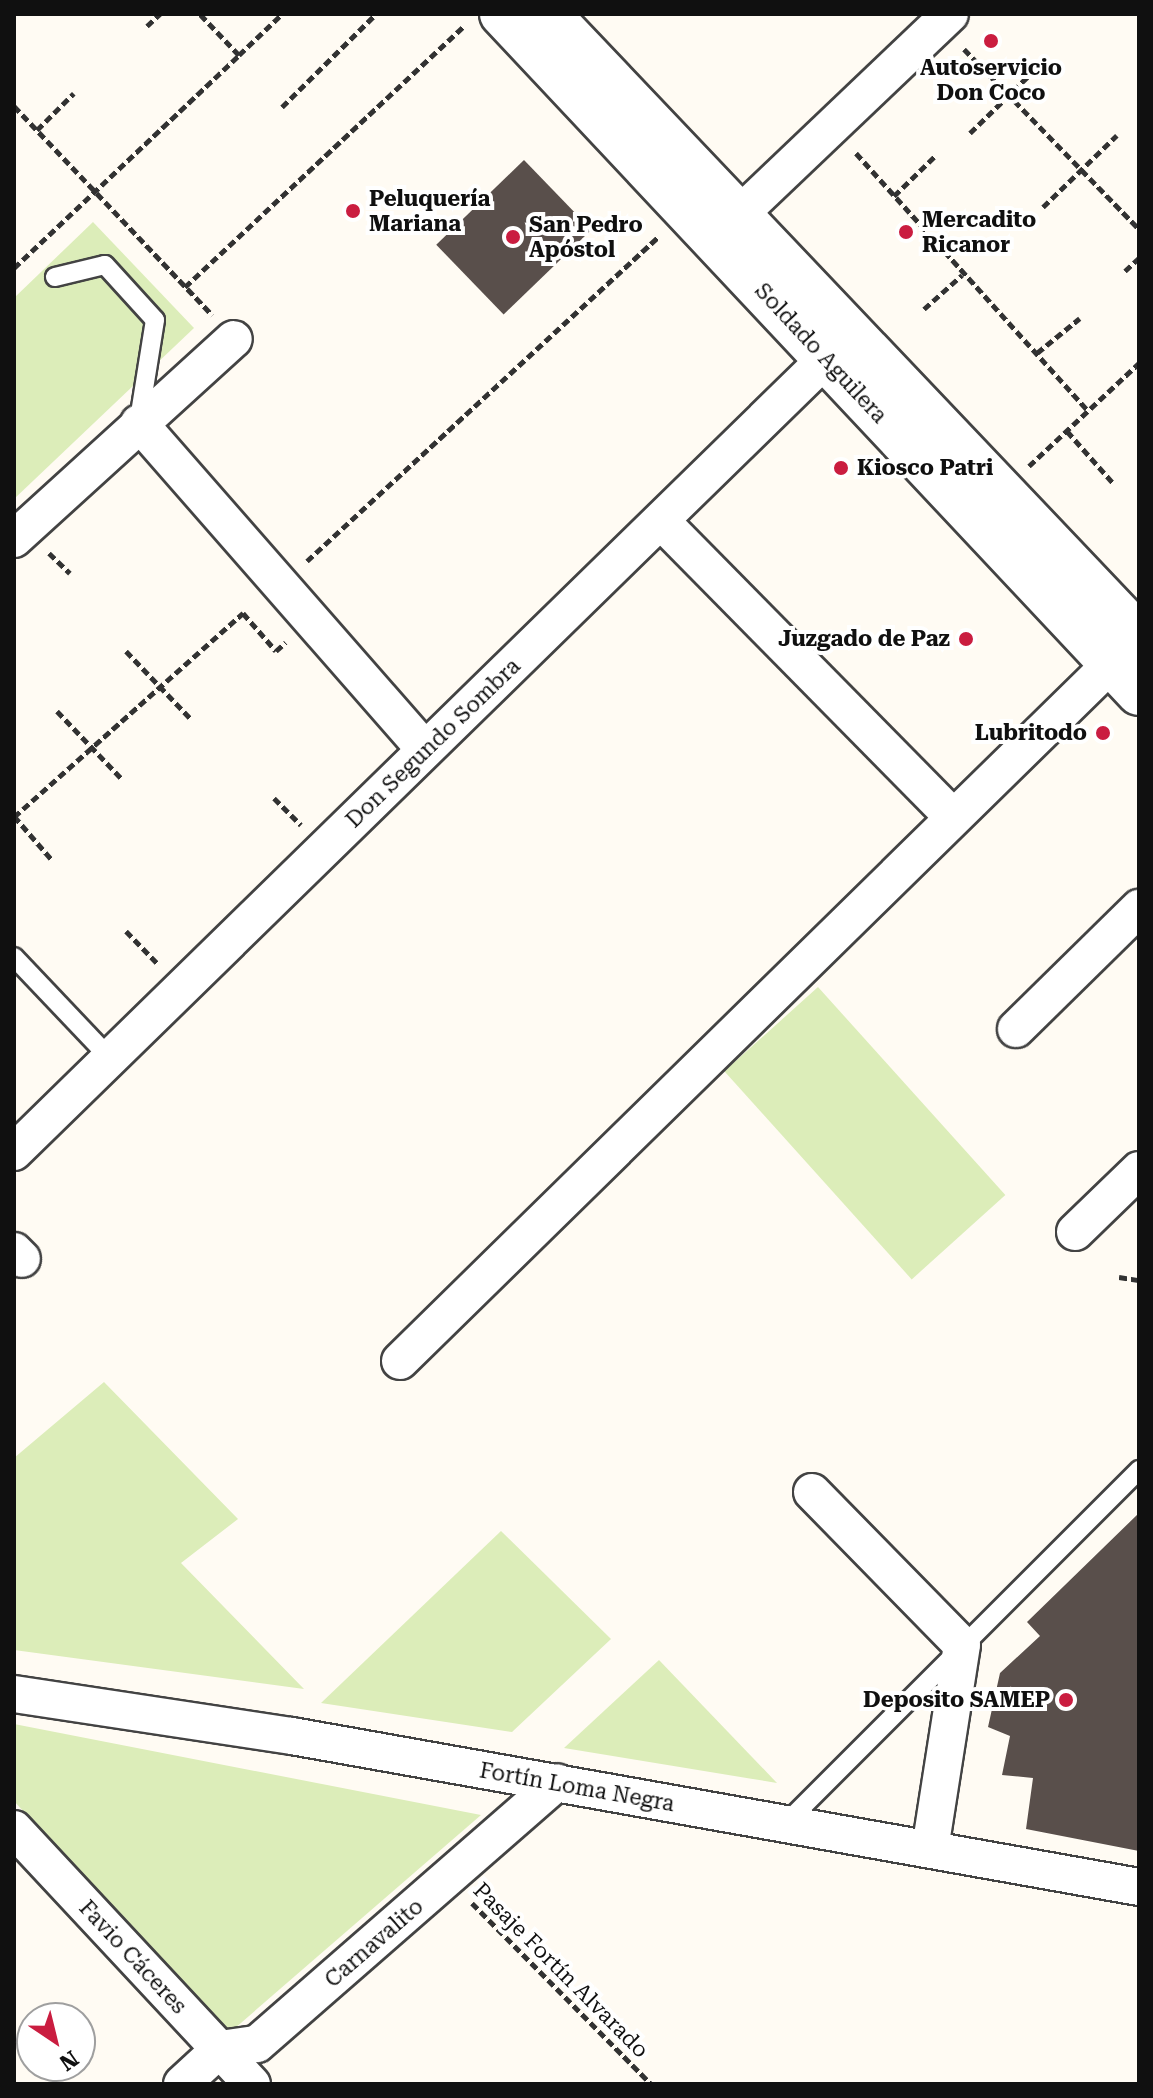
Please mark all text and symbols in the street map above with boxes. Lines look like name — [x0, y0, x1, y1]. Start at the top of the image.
marker: Autoservicio Don Coco — [982, 32, 1000, 50]
place label: Autoservicio Don Coco — [920, 54, 1062, 106]
place label: Peluquería Mariana — [369, 185, 490, 236]
marker: Peluquería Mariana — [344, 202, 362, 220]
place label: Mercadito Ricanor — [922, 206, 1036, 258]
place label: San Pedro Apóstol — [529, 211, 643, 262]
marker: Mercadito Ricanor — [897, 223, 915, 241]
marker: San Pedro Apóstol — [504, 228, 522, 246]
street label: Soldado Aguilera — [749, 278, 893, 428]
place label: Kiosco Patri — [857, 455, 993, 481]
marker: Kiosco Patri — [832, 459, 850, 477]
place label: Juzgado de Paz — [778, 626, 950, 652]
marker: Juzgado de Paz — [957, 630, 975, 648]
street label: Don Segundo Sombra — [340, 653, 526, 833]
place label: Lubritodo — [975, 720, 1087, 746]
marker: Lubritodo — [1094, 724, 1112, 742]
place label: Deposito SAMEP — [863, 1687, 1050, 1713]
marker: Deposito SAMEP — [1057, 1691, 1075, 1709]
street label: Fortín Loma Negra — [477, 1757, 677, 1817]
street label: Pasaje Fortín Alvarado — [468, 1877, 654, 2063]
street label: Carnavalito — [319, 1893, 429, 1993]
street label: Favio Cáceres — [74, 1895, 192, 2019]
north arrow — [16, 2002, 96, 2082]
text: N — [55, 2045, 83, 2076]

